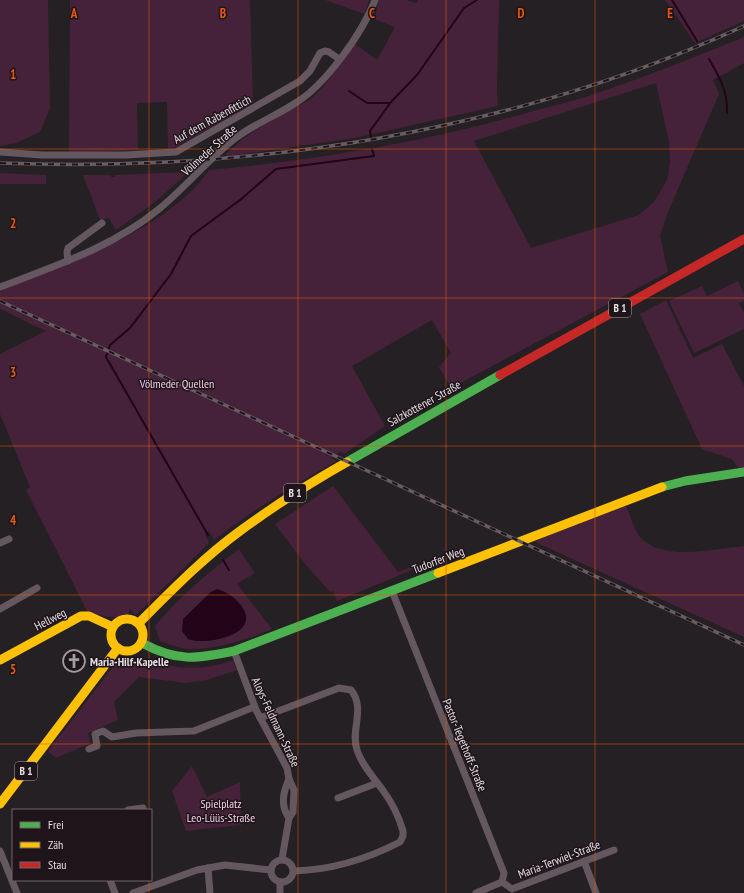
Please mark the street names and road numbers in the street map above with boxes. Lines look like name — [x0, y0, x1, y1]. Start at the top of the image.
street label: Auf dem Rabenfittich — [170, 91, 254, 147]
street label: Völmeder Straße — [178, 121, 240, 179]
road number: B 1 — [609, 299, 631, 317]
street label: Salzkottener Straße — [385, 377, 463, 429]
road number: B 1 — [284, 484, 306, 502]
street label: Tudorfer Weg — [410, 543, 466, 577]
street label: Hellweg — [31, 605, 69, 633]
street label: Aloys-Feldmann-Straße — [249, 675, 303, 769]
street label: Pastor-Tegethoff-Straße — [440, 696, 490, 794]
road number: B 1 — [15, 762, 37, 780]
street label: Maria-Terwiel-Straße — [516, 836, 602, 882]

